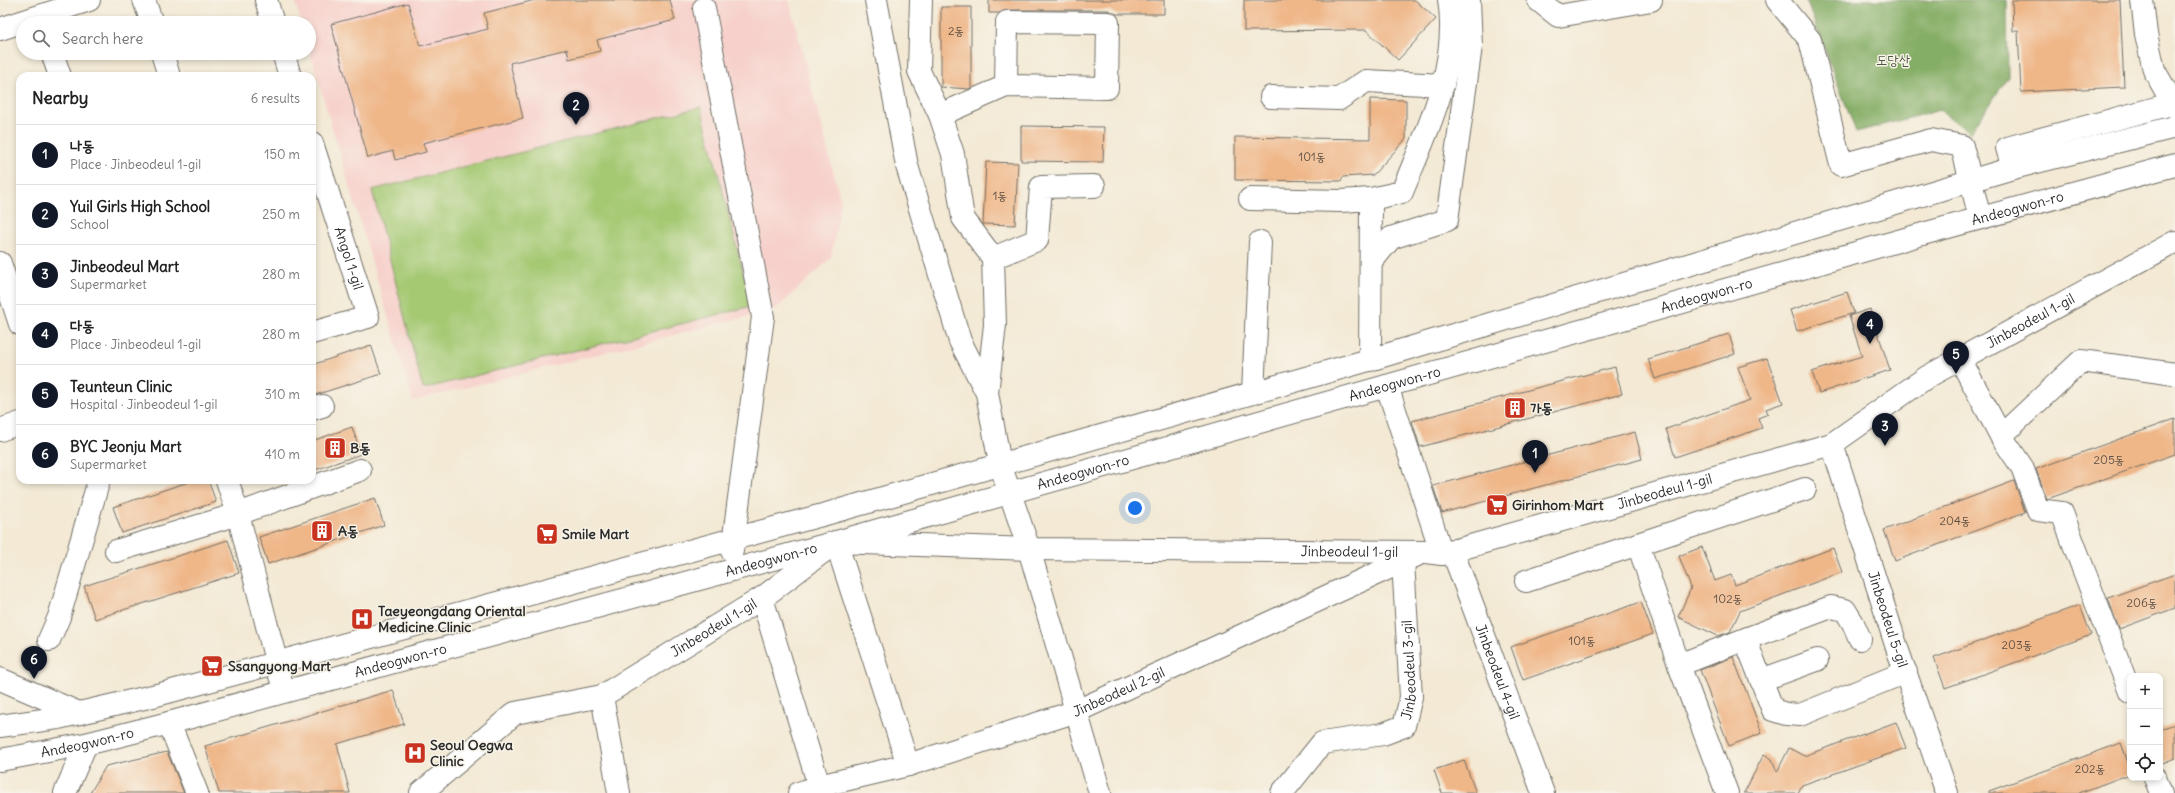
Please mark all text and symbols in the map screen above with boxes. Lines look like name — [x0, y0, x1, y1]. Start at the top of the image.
search box — [16, 16, 316, 60]
house number: 2동 — [948, 23, 964, 38]
icon: search — [30, 27, 52, 49]
text: Search here — [62, 29, 143, 48]
park label: 도당산 — [1876, 51, 1911, 69]
text: Nearby — [32, 87, 88, 109]
text: 6 results — [251, 90, 300, 107]
pin: 2 — [563, 92, 589, 125]
text: 나동 — [70, 136, 94, 155]
text: 1 — [42, 146, 48, 163]
text: 150 m — [264, 146, 300, 163]
house number: 101동 — [1298, 149, 1326, 164]
text: Place · Jinbeodeul 1-gil — [70, 156, 201, 173]
street label: Andeogwon-ro — [1969, 187, 2066, 229]
house number: 1동 — [993, 188, 1007, 203]
text: Yuil Girls High School — [70, 197, 210, 216]
text: 2 — [41, 206, 49, 223]
text: 250 m — [262, 206, 300, 223]
text: School — [70, 216, 109, 233]
street label: Angol 1-gil — [331, 225, 368, 292]
text: Jinbeodeul Mart — [70, 257, 179, 276]
text: 3 — [41, 266, 49, 283]
text: 280 m — [262, 266, 300, 283]
street label: Andeogwon-ro — [1658, 274, 1755, 317]
text: Supermarket — [70, 276, 147, 293]
street label: Jinbeodeul 1-gil — [1983, 289, 2078, 352]
pin: 4 — [1857, 311, 1883, 344]
text: 다동 — [70, 316, 94, 335]
text: 4 — [41, 326, 49, 343]
text: 280 m — [262, 326, 300, 343]
text: Place · Jinbeodeul 1-gil — [70, 336, 201, 353]
pin: 5 — [1943, 341, 1969, 374]
street label: Andeogwon-ro — [1347, 362, 1443, 405]
text: Teunteun Clinic — [70, 377, 172, 396]
text: 5 — [41, 386, 49, 403]
text: 310 m — [265, 386, 300, 403]
building icon: 가동 — [1502, 395, 1528, 421]
text: Hospital · Jinbeodeul 1-gil — [70, 396, 217, 413]
place label: 가동 — [1530, 399, 1553, 417]
pin: 3 — [1872, 413, 1898, 446]
building icon: B동 — [322, 435, 348, 461]
text: BYC Jeonju Mart — [70, 437, 181, 456]
place label: B동 — [350, 439, 370, 457]
pin: 1 — [1522, 440, 1548, 473]
text: 6 — [41, 446, 49, 463]
text: 410 m — [264, 446, 300, 463]
street label: Andeogwon-ro — [1035, 450, 1131, 494]
house number: 205동 — [2093, 452, 2125, 467]
text: Supermarket — [70, 456, 147, 473]
street label: Jinbeodeul 1-gil — [1615, 469, 1714, 513]
supermarket icon: Girinhom Mart — [1484, 492, 1510, 518]
place label: Girinhom Mart — [1512, 496, 1604, 514]
your location — [1125, 498, 1145, 518]
house number: 204동 — [1939, 513, 1971, 528]
building icon: A동 — [309, 518, 335, 544]
supermarket icon: Smile Mart — [534, 521, 560, 547]
place label: A동 — [338, 522, 358, 540]
place label: Smile Mart — [562, 525, 629, 543]
street label: Andeogwon-ro — [723, 538, 819, 581]
street label: Jinbeodeul 1-gil — [1300, 542, 1398, 561]
street label: Jinbeodeul 5-gil — [1864, 569, 1912, 670]
house number: 102동 — [1714, 591, 1742, 606]
street label: Jinbeodeul 1-gil — [667, 594, 760, 661]
house number: 206동 — [2126, 595, 2158, 610]
place label: Taeyeongdang Oriental Medicine Clinic — [378, 602, 526, 636]
hospital icon: Taeyeongdang Oriental Medicine Clinic — [349, 606, 375, 632]
street label: Jinbeodeul 3-gil — [1397, 620, 1421, 722]
street label: Jinbeodeul 4-gil — [1472, 622, 1524, 722]
house number: 101동 — [1568, 633, 1596, 648]
house number: 203동 — [2002, 637, 2032, 652]
street label: Andeogwon-ro — [352, 639, 449, 681]
pin: 6 — [21, 646, 47, 679]
supermarket icon: Ssangyong Mart — [199, 653, 225, 679]
place label: Ssangyong Mart — [228, 657, 331, 675]
street label: Jinbeodeul 2-gil — [1071, 663, 1168, 721]
map controls — [2127, 673, 2163, 781]
button: + — [2127, 673, 2163, 709]
button: − — [2127, 709, 2163, 745]
street label: Andeogwon-ro — [39, 723, 136, 761]
place label: Seoul Oegwa Clinic — [430, 736, 513, 770]
hospital icon: Seoul Oegwa Clinic — [402, 740, 428, 766]
button: locate — [2127, 745, 2163, 781]
house number: 202동 — [2075, 761, 2105, 776]

